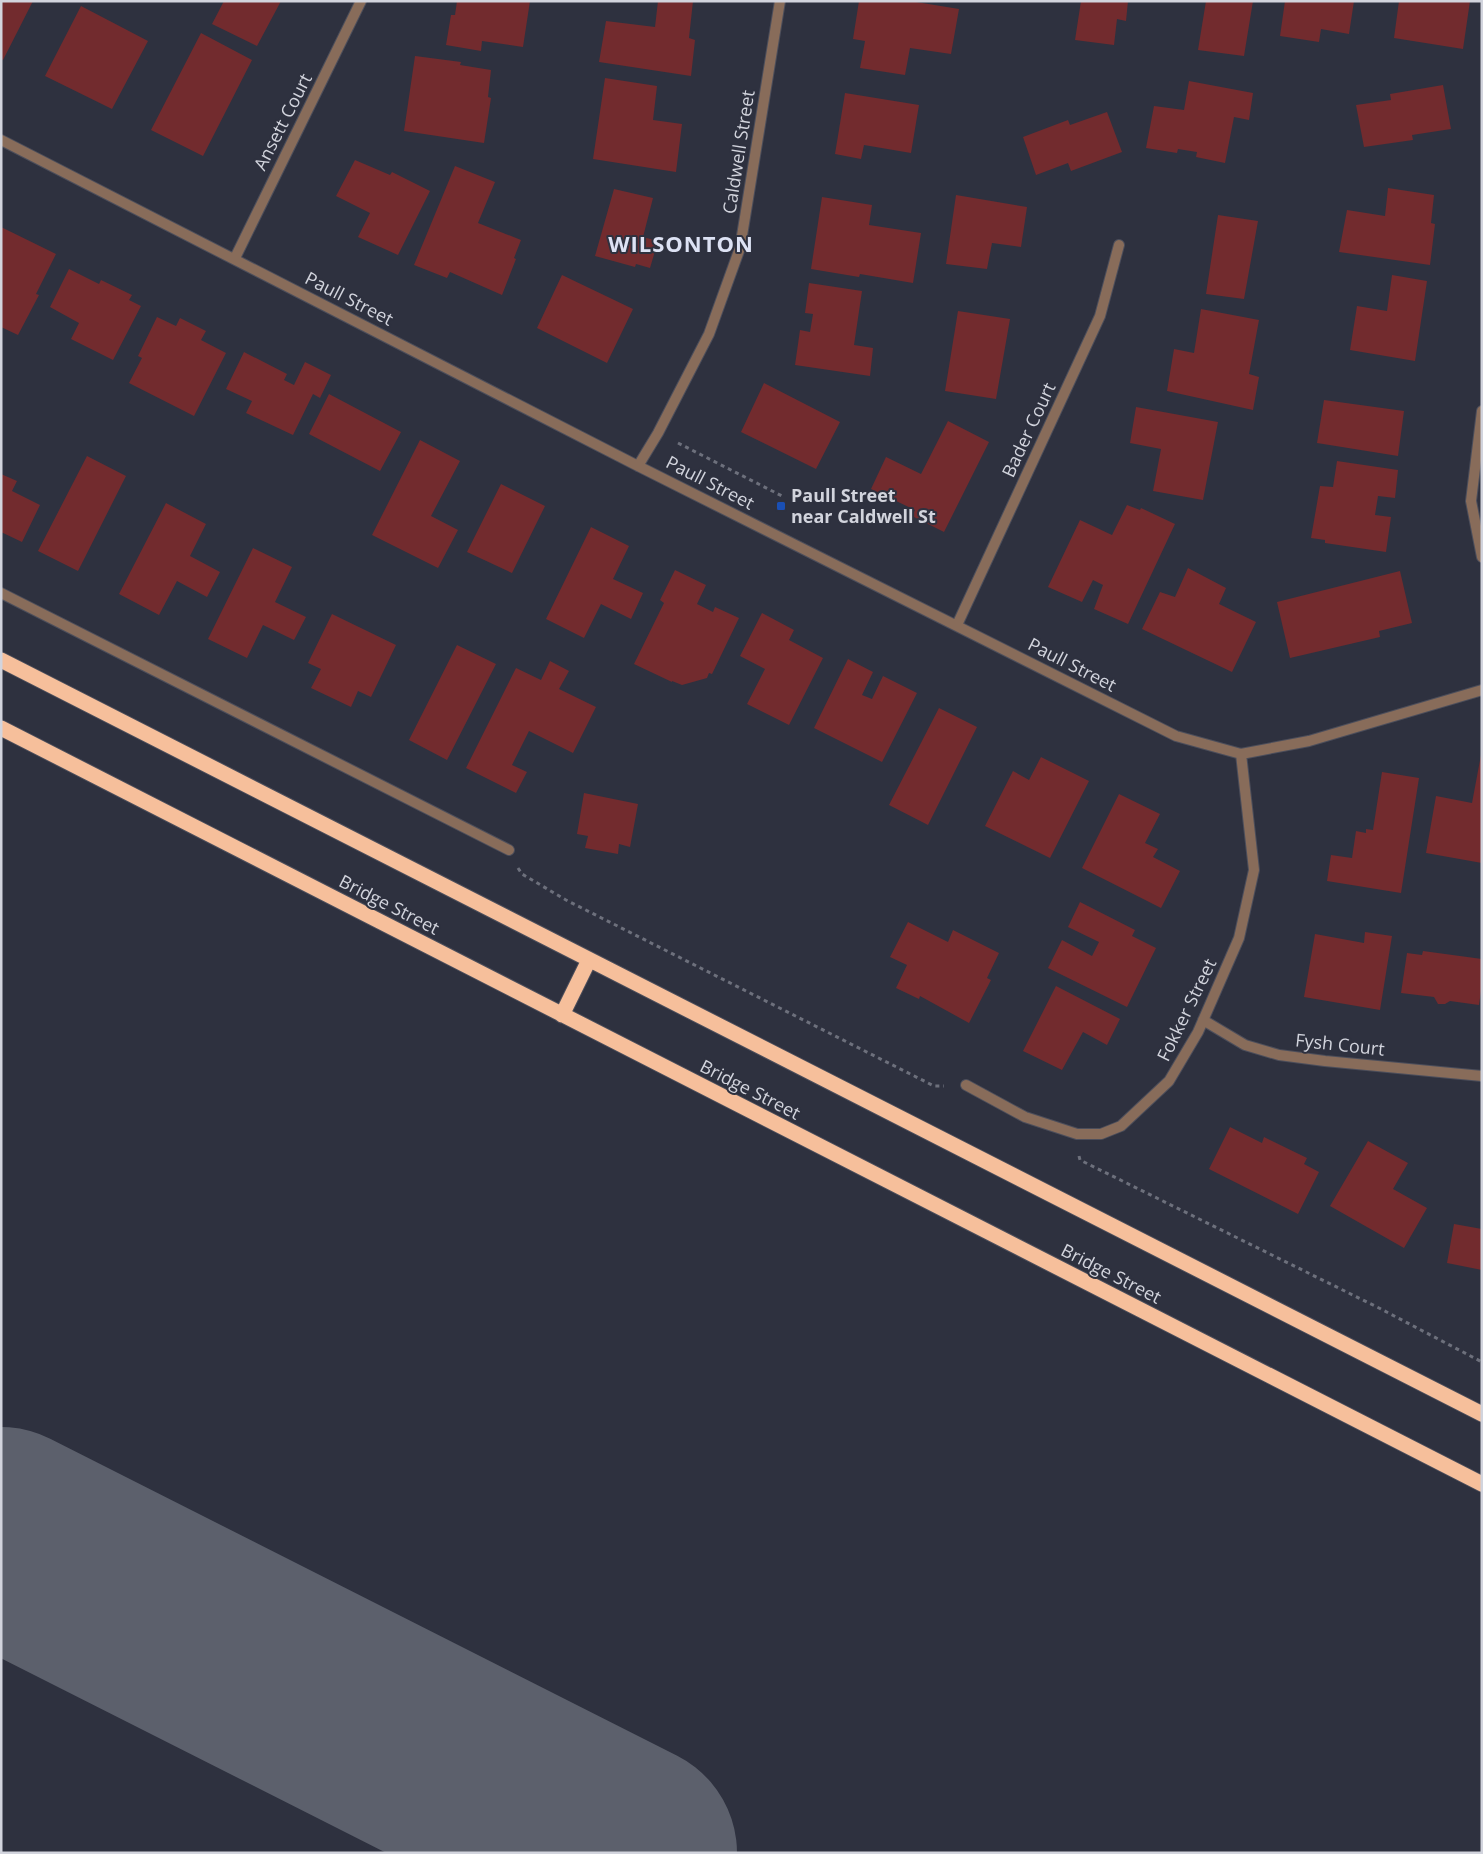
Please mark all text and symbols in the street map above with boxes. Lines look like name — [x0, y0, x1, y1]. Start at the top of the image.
street label: Ansett Court — [247, 69, 317, 174]
street label: Caldwell Street — [716, 88, 760, 215]
district label: WILSONTON — [608, 228, 754, 258]
street label: Paull Street — [301, 266, 398, 331]
street label: Bader Court — [996, 378, 1060, 481]
street label: Paull Street — [662, 450, 759, 515]
place label: Paull Street near Caldwell St — [791, 483, 936, 528]
marker: Paull Street near Caldwell St — [775, 500, 787, 512]
street label: Paull Street — [1024, 632, 1121, 697]
street label: Bridge Street — [335, 869, 444, 940]
street label: Fokker Street — [1151, 954, 1221, 1065]
street label: Fysh Court — [1294, 1027, 1386, 1061]
street label: Bridge Street — [696, 1054, 805, 1125]
street label: Bridge Street — [1057, 1238, 1166, 1309]

